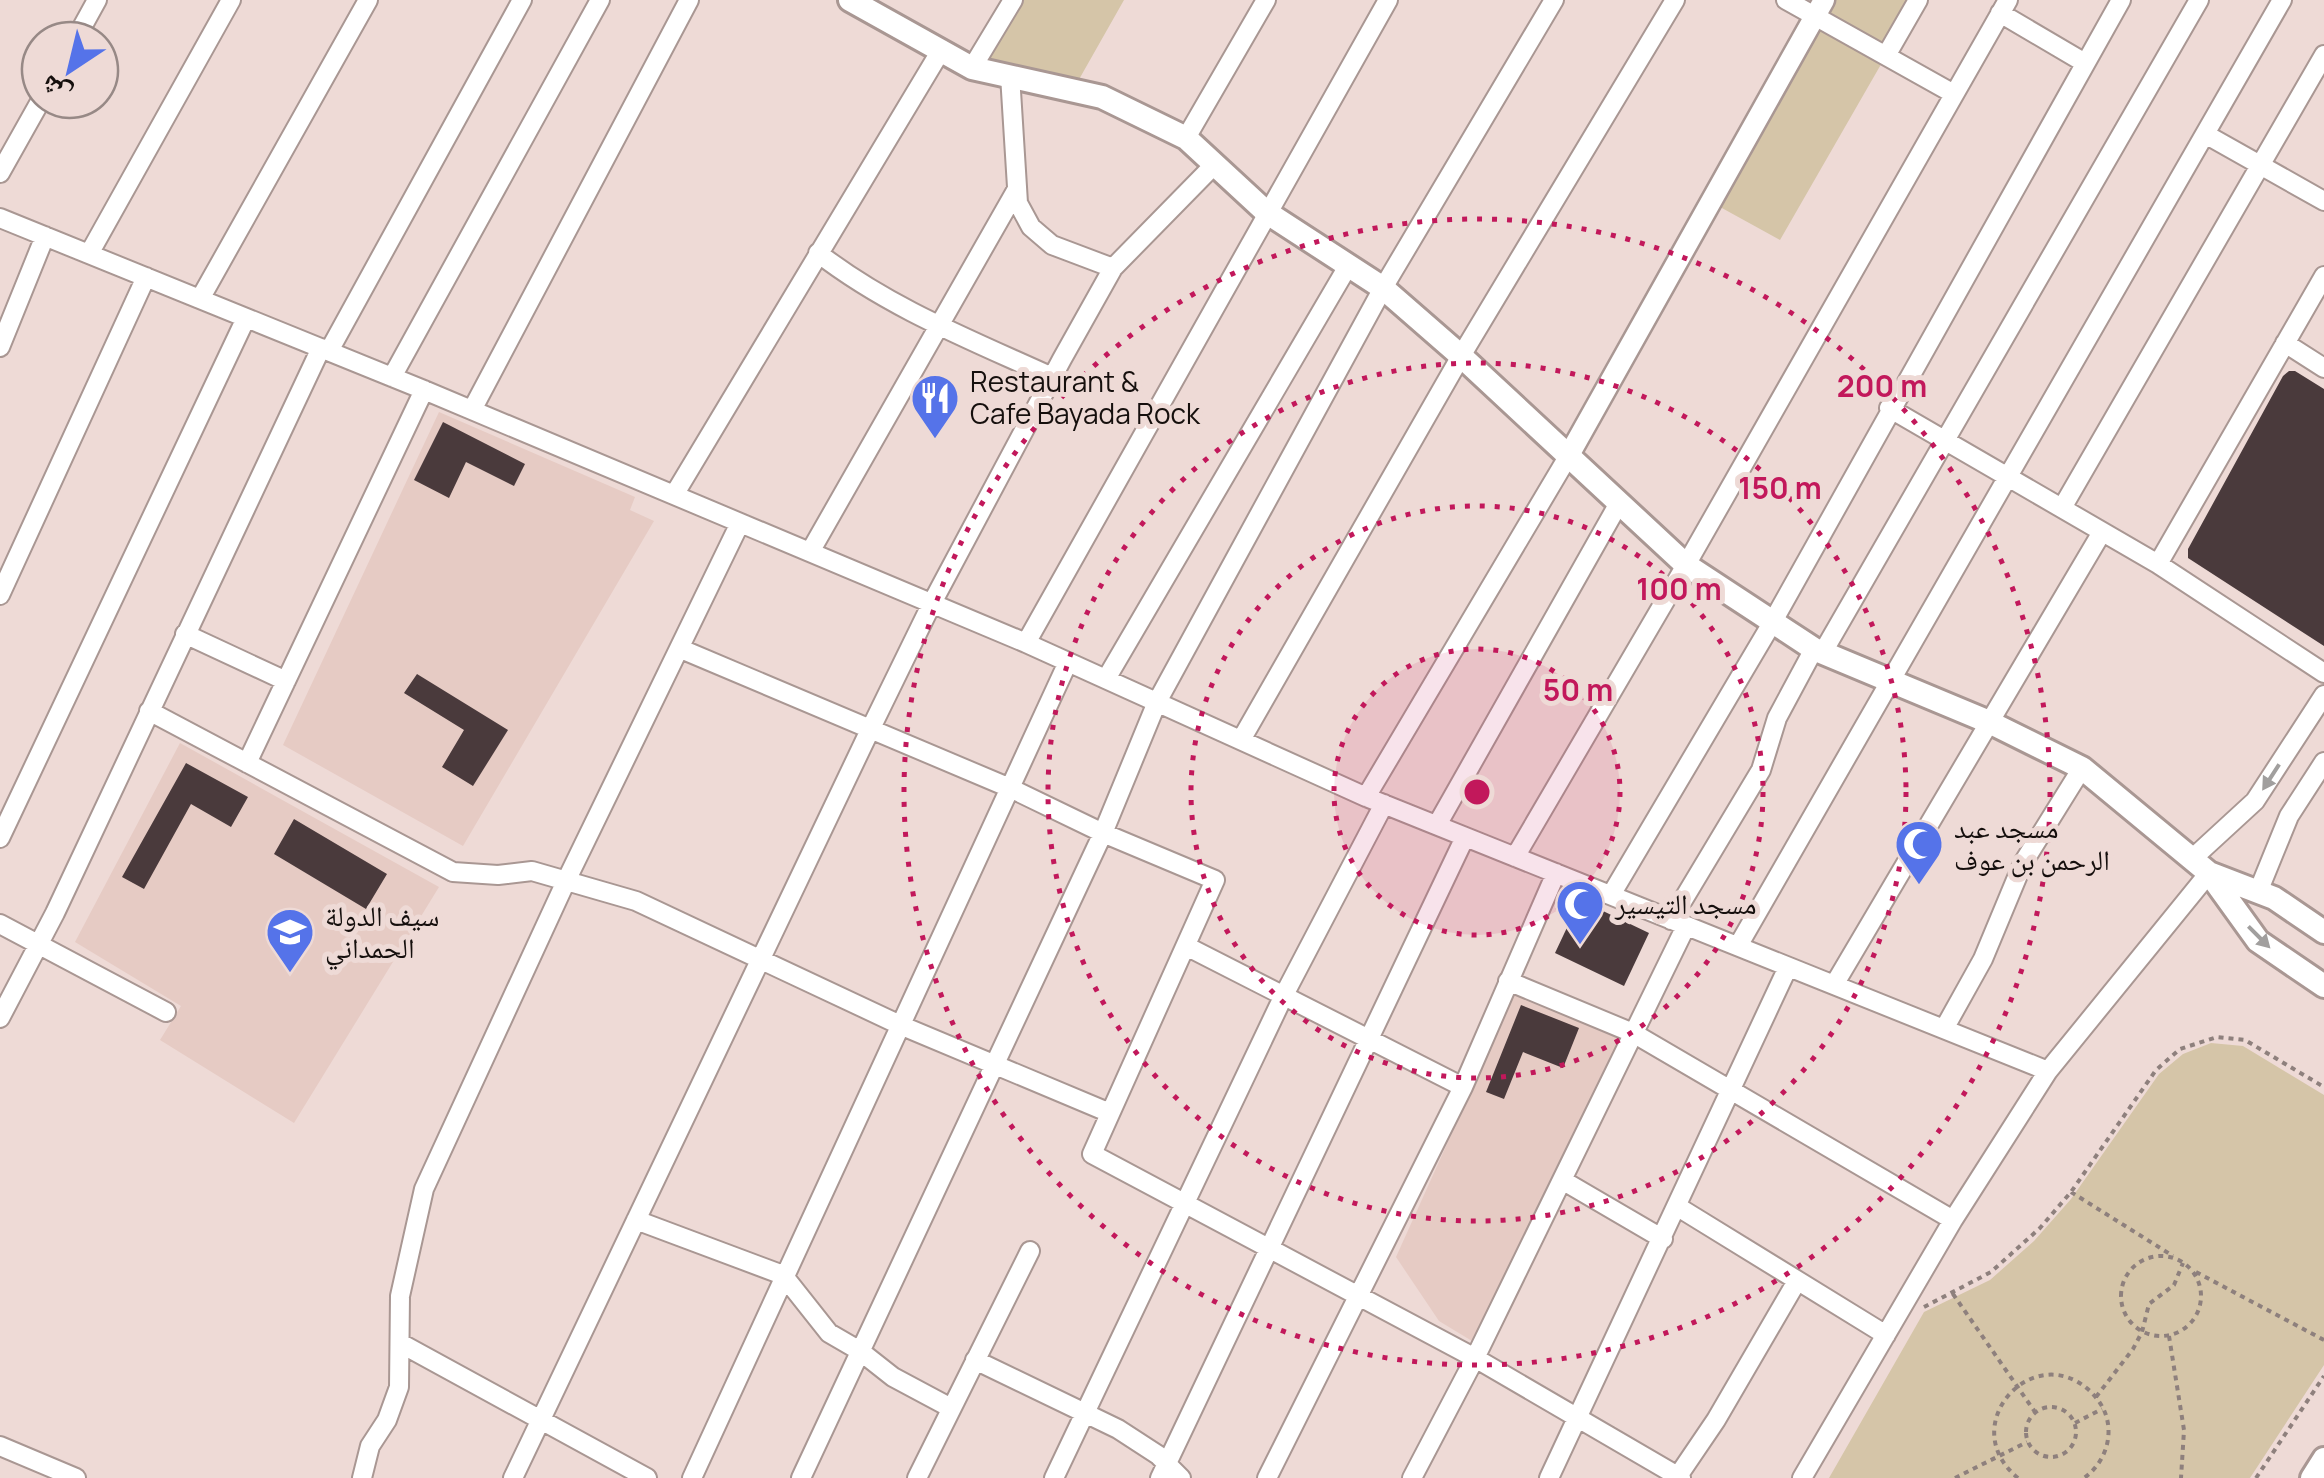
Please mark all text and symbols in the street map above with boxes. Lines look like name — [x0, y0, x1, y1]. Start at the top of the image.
north arrow — [20, 20, 120, 120]
text: ش — [32, 67, 78, 115]
place label: Restaurant & Cafe Bayada Rock — [970, 362, 1201, 432]
text: 200 m — [1837, 365, 1927, 406]
restaurant icon: Restaurant & Cafe Bayada Rock — [909, 372, 961, 440]
text: 150 m — [1738, 467, 1822, 508]
text: 100 m — [1636, 568, 1722, 609]
text: 50 m — [1543, 669, 1613, 710]
one-way arrow — [2262, 763, 2280, 790]
centre of rings — [1459, 774, 1495, 810]
place label: مسجد عبد الرحمن بن عوف — [1954, 808, 2110, 878]
mosque icon: مسجد عبد الرحمن بن عوف — [1893, 818, 1945, 886]
mosque icon: مسجد التيسير — [1554, 878, 1606, 946]
place label: مسجد التيسير — [1614, 884, 1757, 922]
place label: سيف الدولة الحمداني — [325, 896, 440, 971]
school or university icon: سيف الدولة الحمداني — [264, 906, 316, 974]
one-way arrow — [2247, 925, 2270, 949]

